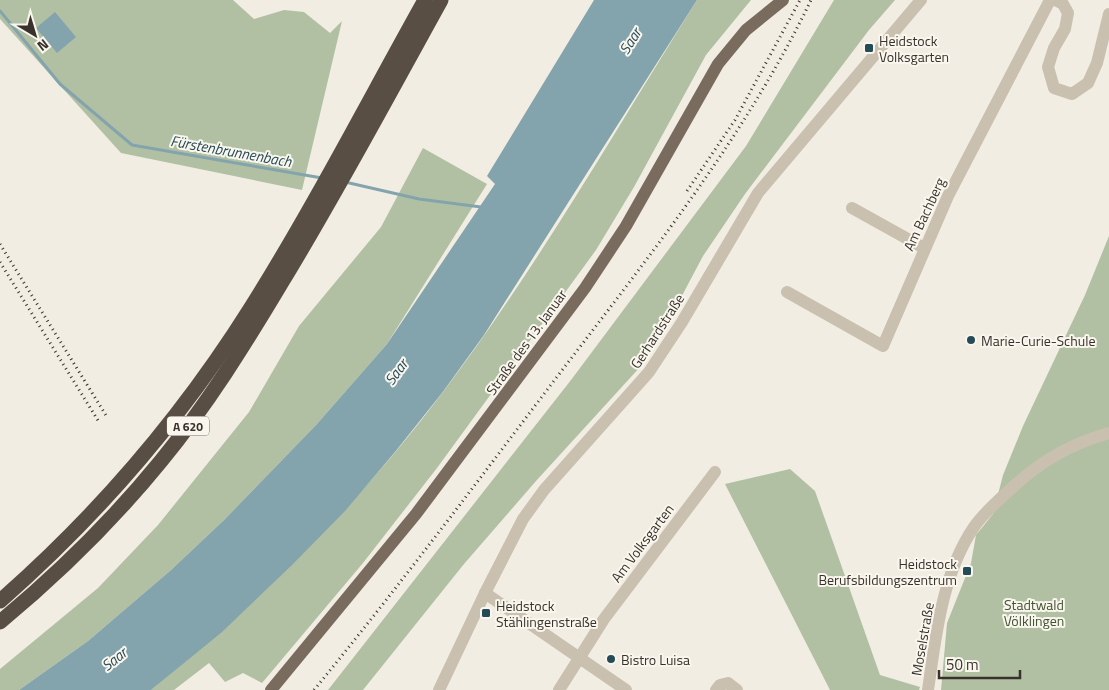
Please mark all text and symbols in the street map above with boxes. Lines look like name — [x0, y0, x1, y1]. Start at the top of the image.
north arrow — [10, 10, 60, 60]
water label: Saar — [613, 21, 648, 59]
place label: Heidstock Volksgarten — [879, 30, 949, 67]
text: N — [33, 34, 54, 57]
marker: Heidstock Volksgarten — [863, 42, 875, 54]
water label: Fürstenbrunnenbach — [169, 129, 294, 173]
street label: Am Bachberg — [898, 174, 950, 254]
street label: Straße des 13. Januar — [480, 285, 572, 399]
street label: Gerhardstraße — [625, 289, 689, 373]
place label: Marie-Curie-Schule — [981, 330, 1095, 351]
marker: Marie-Curie-Schule — [965, 334, 977, 346]
water label: Saar — [379, 352, 415, 390]
road number: A 620 — [167, 416, 209, 436]
street label: Am Volksgarten — [606, 499, 678, 587]
place label: Heidstock Berufsbildungszentrum — [818, 553, 957, 590]
marker: Heidstock Berufsbildungszentrum — [961, 565, 973, 577]
park label: Stadtwald Völklingen — [1004, 594, 1064, 631]
place label: Heidstock Stählingenstraße — [496, 595, 597, 632]
street label: Moselstraße — [905, 601, 939, 677]
marker: Heidstock Stählingenstraße — [480, 607, 492, 619]
water label: Saar — [96, 640, 134, 677]
scale bar — [939, 648, 1020, 680]
place label: Bistro Luisa — [621, 649, 690, 670]
marker: Bistro Luisa — [605, 653, 617, 665]
text: 50 m — [946, 653, 979, 676]

